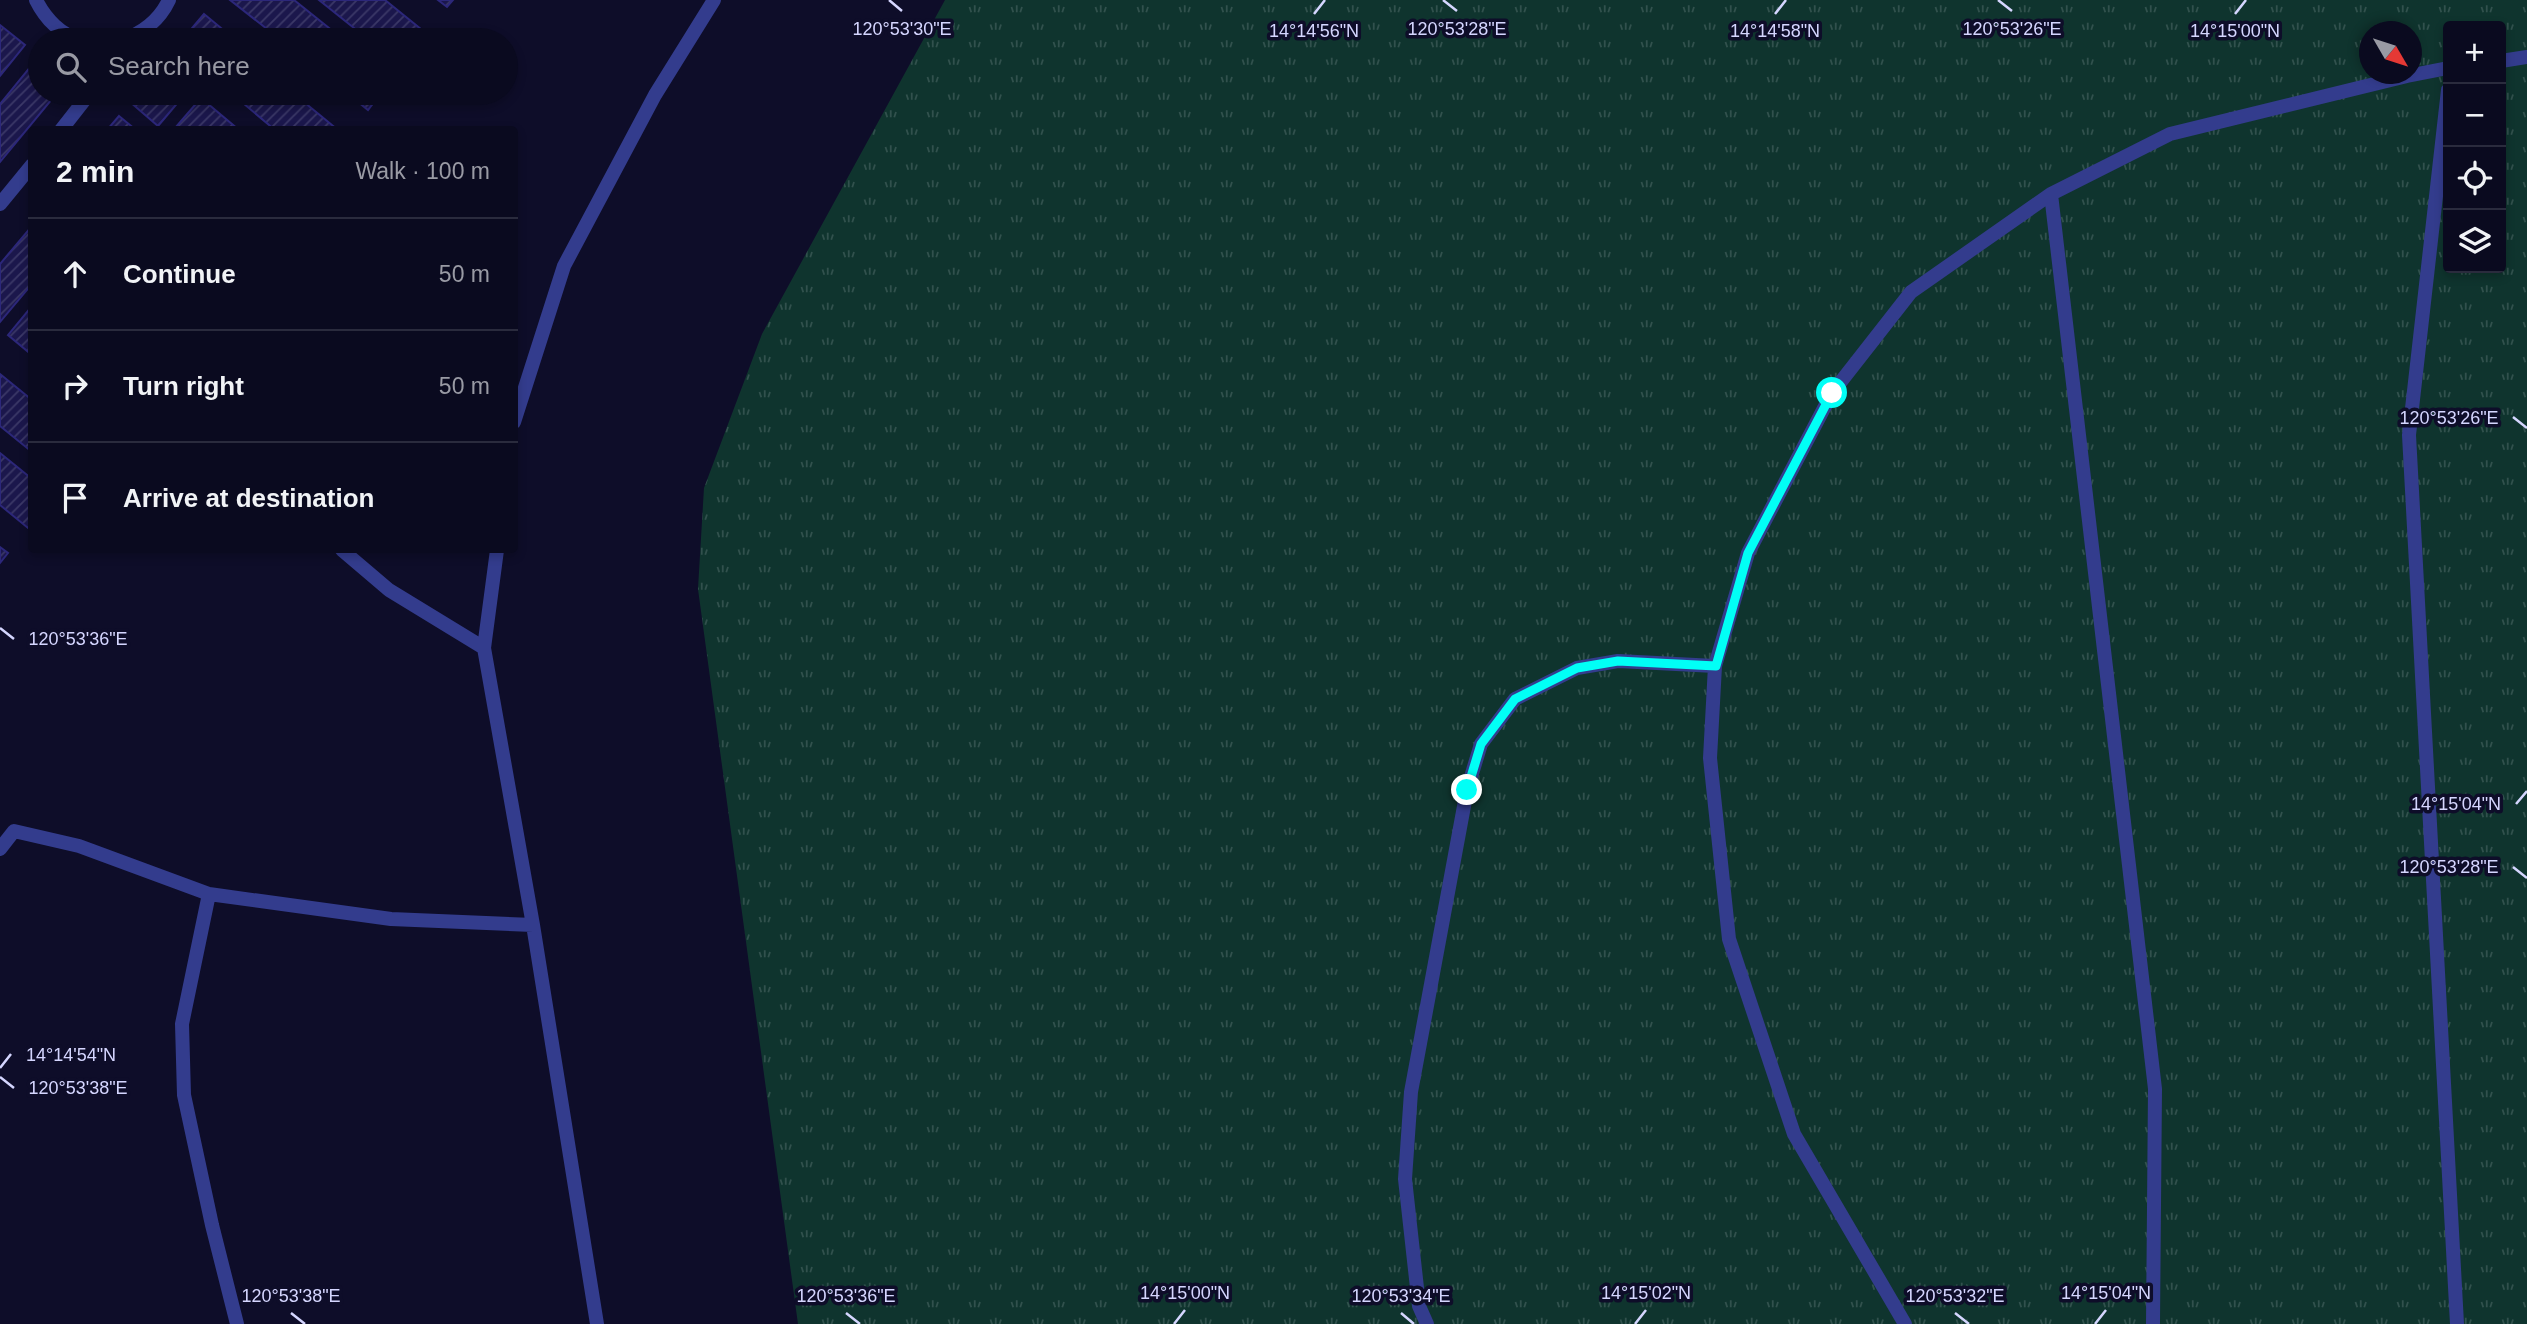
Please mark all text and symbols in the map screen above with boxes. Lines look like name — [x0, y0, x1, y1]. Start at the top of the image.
text: 120°53'30"E — [852, 19, 952, 39]
text: 120°53'28"E — [1407, 19, 1507, 39]
text: 120°53'26"E — [1962, 19, 2062, 39]
text: 14°14'56"N — [1269, 21, 1359, 41]
text: 14°14'58"N — [1730, 21, 1820, 41]
text: 14°15'00"N — [2190, 21, 2280, 41]
north arrow — [2359, 21, 2422, 84]
map controls — [2443, 21, 2506, 273]
button: + — [2443, 21, 2506, 84]
search box — [28, 28, 518, 105]
icon: search — [52, 48, 90, 86]
text: Search here — [108, 51, 250, 81]
button: − — [2443, 84, 2506, 147]
button: locate — [2443, 147, 2506, 210]
text: 2 min — [56, 155, 134, 188]
text: Walk · 100 m — [355, 158, 490, 184]
button: layers — [2443, 210, 2506, 273]
icon: ahead — [56, 255, 94, 293]
text: Continue — [123, 259, 236, 289]
text: 50 m — [439, 261, 490, 287]
icon: right — [56, 367, 94, 405]
text: Turn right — [123, 371, 244, 401]
text: 50 m — [439, 373, 490, 399]
route start — [1816, 377, 1847, 408]
text: 120°53'26"E — [2399, 408, 2499, 428]
icon: arrive — [56, 479, 94, 517]
text: Arrive at destination — [123, 483, 374, 513]
text: 120°53'36"E — [28, 629, 128, 649]
route end — [1451, 774, 1482, 805]
text: 14°15'04"N — [2411, 794, 2501, 814]
text: 120°53'28"E — [2399, 857, 2499, 877]
text: 14°14'54"N — [26, 1045, 116, 1065]
text: 120°53'38"E — [28, 1078, 128, 1098]
text: 14°15'00"N — [1140, 1283, 1230, 1303]
text: 14°15'02"N — [1601, 1283, 1691, 1303]
text: 14°15'04"N — [2061, 1283, 2151, 1303]
text: 120°53'38"E — [241, 1286, 341, 1306]
text: 120°53'36"E — [796, 1286, 896, 1306]
text: 120°53'34"E — [1351, 1286, 1451, 1306]
text: 120°53'32"E — [1905, 1286, 2005, 1306]

